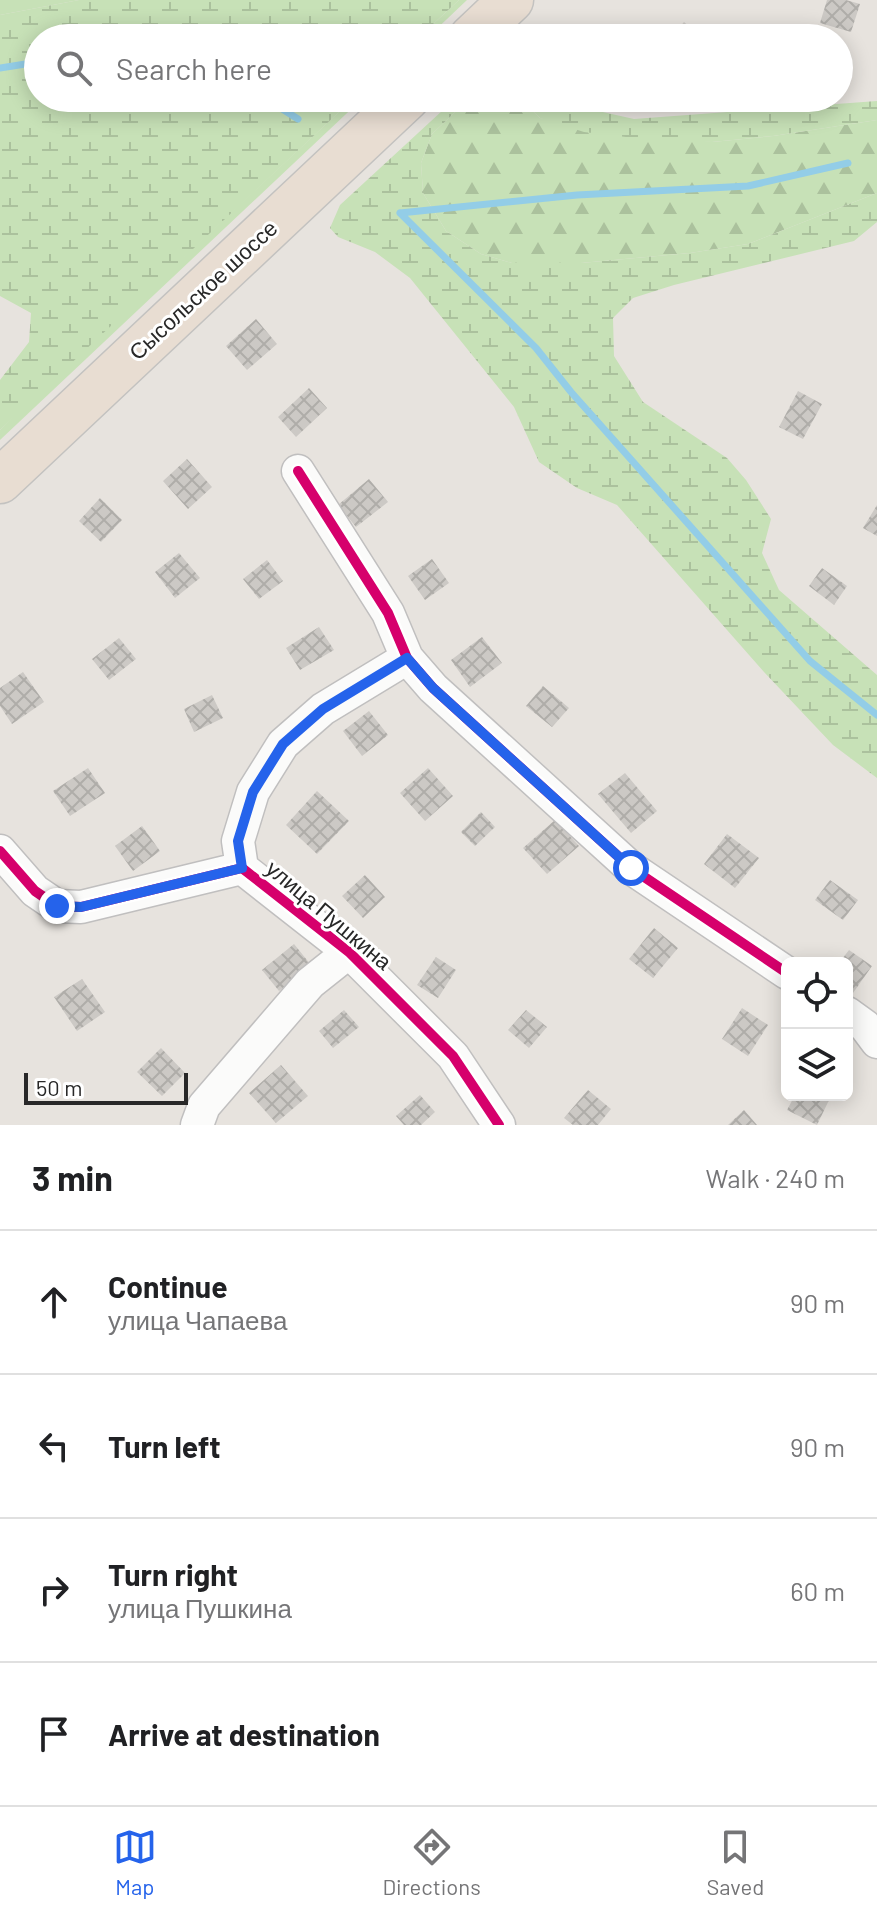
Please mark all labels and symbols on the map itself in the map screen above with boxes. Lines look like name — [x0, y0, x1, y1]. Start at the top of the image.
street label: Сысольское шоссе — [123, 214, 282, 365]
route start — [613, 850, 649, 886]
street label: улица Пушкина — [261, 854, 398, 975]
route end — [39, 888, 75, 924]
scale bar — [24, 1069, 188, 1105]

